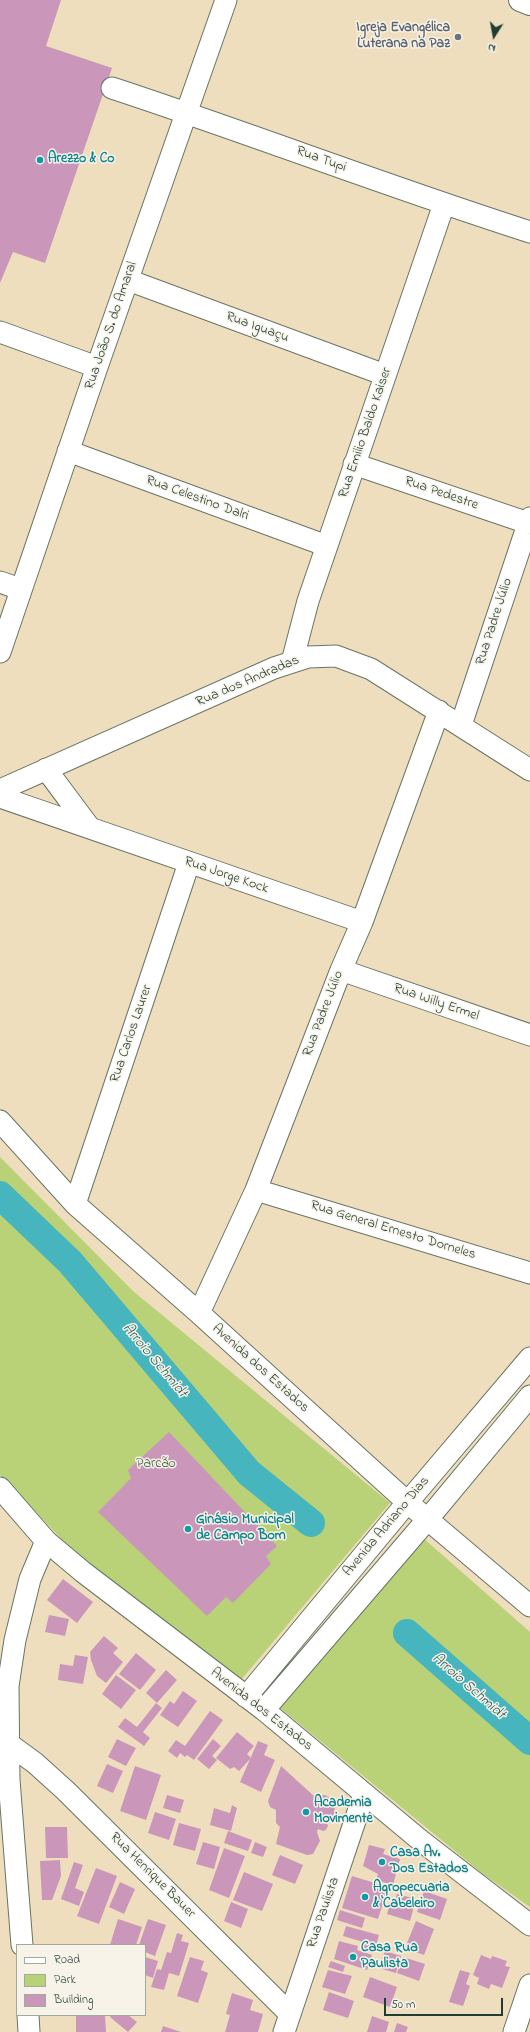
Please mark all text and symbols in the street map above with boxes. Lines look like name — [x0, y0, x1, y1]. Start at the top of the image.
north arrow — [474, 16, 514, 56]
place label: Igreja Evangélica Luterana na Paz — [356, 21, 450, 54]
marker: Igreja Evangélica Luterana na Paz — [453, 32, 463, 42]
text: N — [487, 39, 497, 56]
street label: Rua Tupi — [294, 143, 348, 177]
place label: Arezzo & Co — [48, 152, 115, 168]
marker: Arezzo & Co — [35, 155, 45, 165]
street label: Rua João S. do Amaral — [82, 260, 142, 392]
street label: Rua Iguaçu — [223, 309, 291, 347]
street label: Rua Emilio Baldo Kaiser — [336, 366, 396, 500]
street label: Rua Celestino Dalri — [143, 473, 251, 525]
street label: Rua Pedestre — [402, 474, 480, 514]
street label: Rua Padre Júlio — [473, 576, 517, 668]
street label: Rua dos Andradas — [194, 653, 302, 711]
street label: Rua Jorge Kock — [182, 854, 270, 898]
street label: Rua Padre Júlio — [300, 969, 348, 1059]
street label: Rua Willy Ermel — [391, 981, 481, 1025]
street label: Rua Carlos Laurer — [107, 983, 157, 1085]
street label: Rua General Ernesto Dorneles — [308, 1198, 478, 1264]
water label: Arroio Schmidt — [118, 1320, 190, 1402]
street label: Avenida dos Estados — [208, 1321, 312, 1417]
park label: Parcão — [136, 1457, 176, 1473]
street label: Avenida Adriano Dias — [340, 1474, 434, 1580]
place label: Ginásio Municipal de Campo Bom — [196, 1513, 294, 1546]
marker: Ginásio Municipal de Campo Bom — [183, 1524, 193, 1534]
water label: Arroio Schmidt — [427, 1650, 509, 1724]
street label: Avenida dos Estados — [207, 1665, 315, 1755]
place label: Academia Movimente — [314, 1796, 373, 1828]
marker: Academia Movimente — [301, 1807, 311, 1817]
street label: Rua Henrique Bauer — [106, 1830, 198, 1922]
place label: Casa Av. Dos Estados — [390, 1846, 468, 1878]
marker: Casa Av. Dos Estados — [377, 1857, 387, 1867]
street label: Rua Paulista — [304, 1875, 344, 1951]
place label: Agropecuaria & Cabeleiro — [373, 1881, 450, 1914]
marker: Agropecuaria & Cabeleiro — [360, 1892, 370, 1902]
place label: Casa Rua Paulista — [361, 1941, 418, 1974]
legend — [16, 1944, 146, 2016]
text: Road — [54, 1951, 80, 1969]
marker: Casa Rua Paulista — [348, 1952, 358, 1962]
text: Park — [54, 1971, 76, 1989]
scale bar — [386, 1990, 505, 2016]
text: Building — [54, 1991, 93, 2009]
text: 50 m — [391, 1996, 415, 2014]

